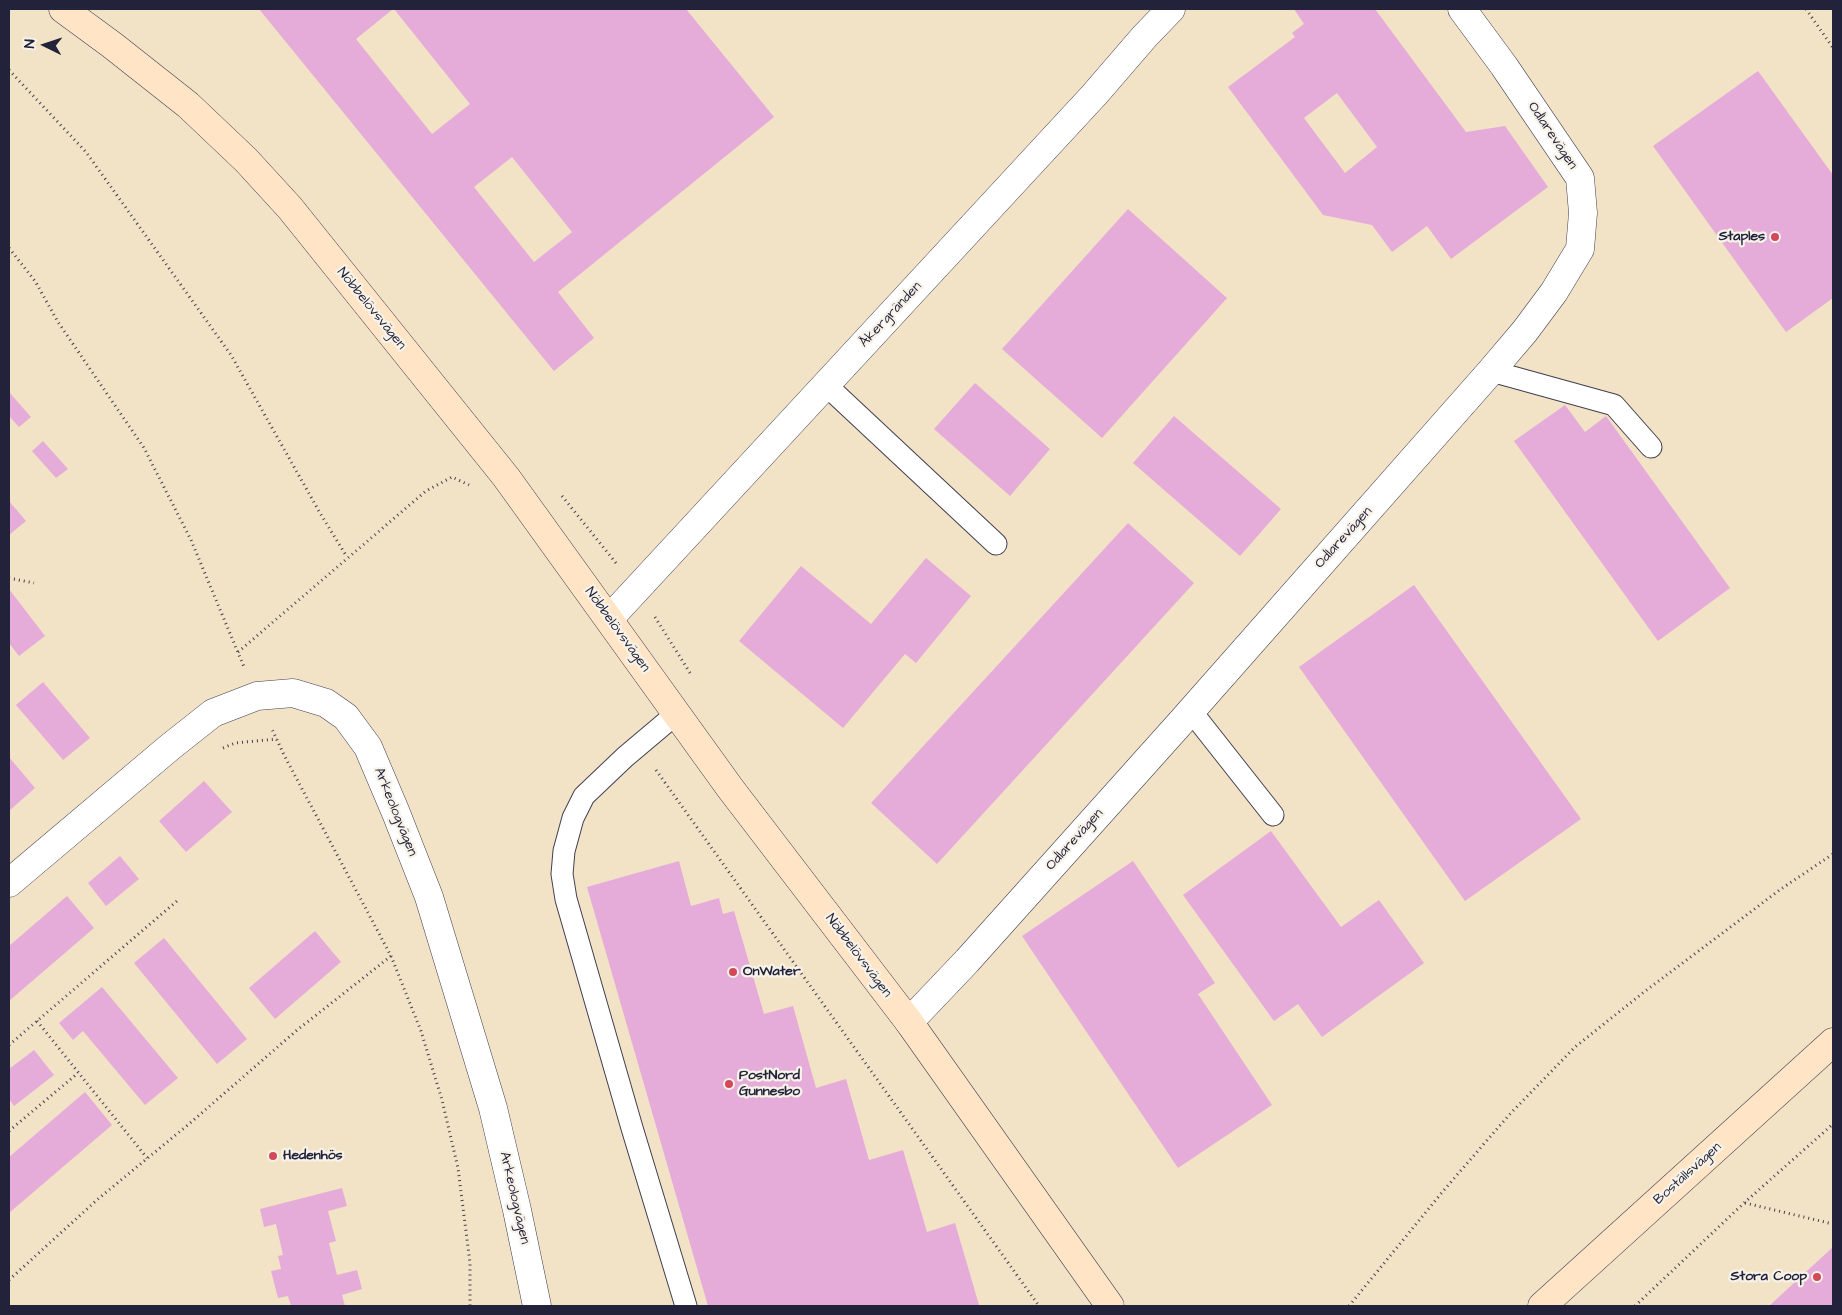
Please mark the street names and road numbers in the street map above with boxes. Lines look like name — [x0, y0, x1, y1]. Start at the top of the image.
street label: Odlarevägen — [1523, 99, 1581, 173]
street label: Nöbbelövsvägen — [333, 265, 409, 353]
street label: Åkergränden — [856, 279, 926, 351]
street label: Odlarevägen — [1312, 504, 1376, 572]
street label: Nöbbelövsvägen — [581, 584, 653, 676]
street label: Arkeologvägen — [370, 765, 420, 859]
street label: Odlarevägen — [1043, 806, 1107, 874]
street label: Nöbbelövsvägen — [821, 911, 895, 1001]
street label: Boställsvägen — [1651, 1139, 1725, 1209]
street label: Arkeologvägen — [495, 1150, 533, 1246]

